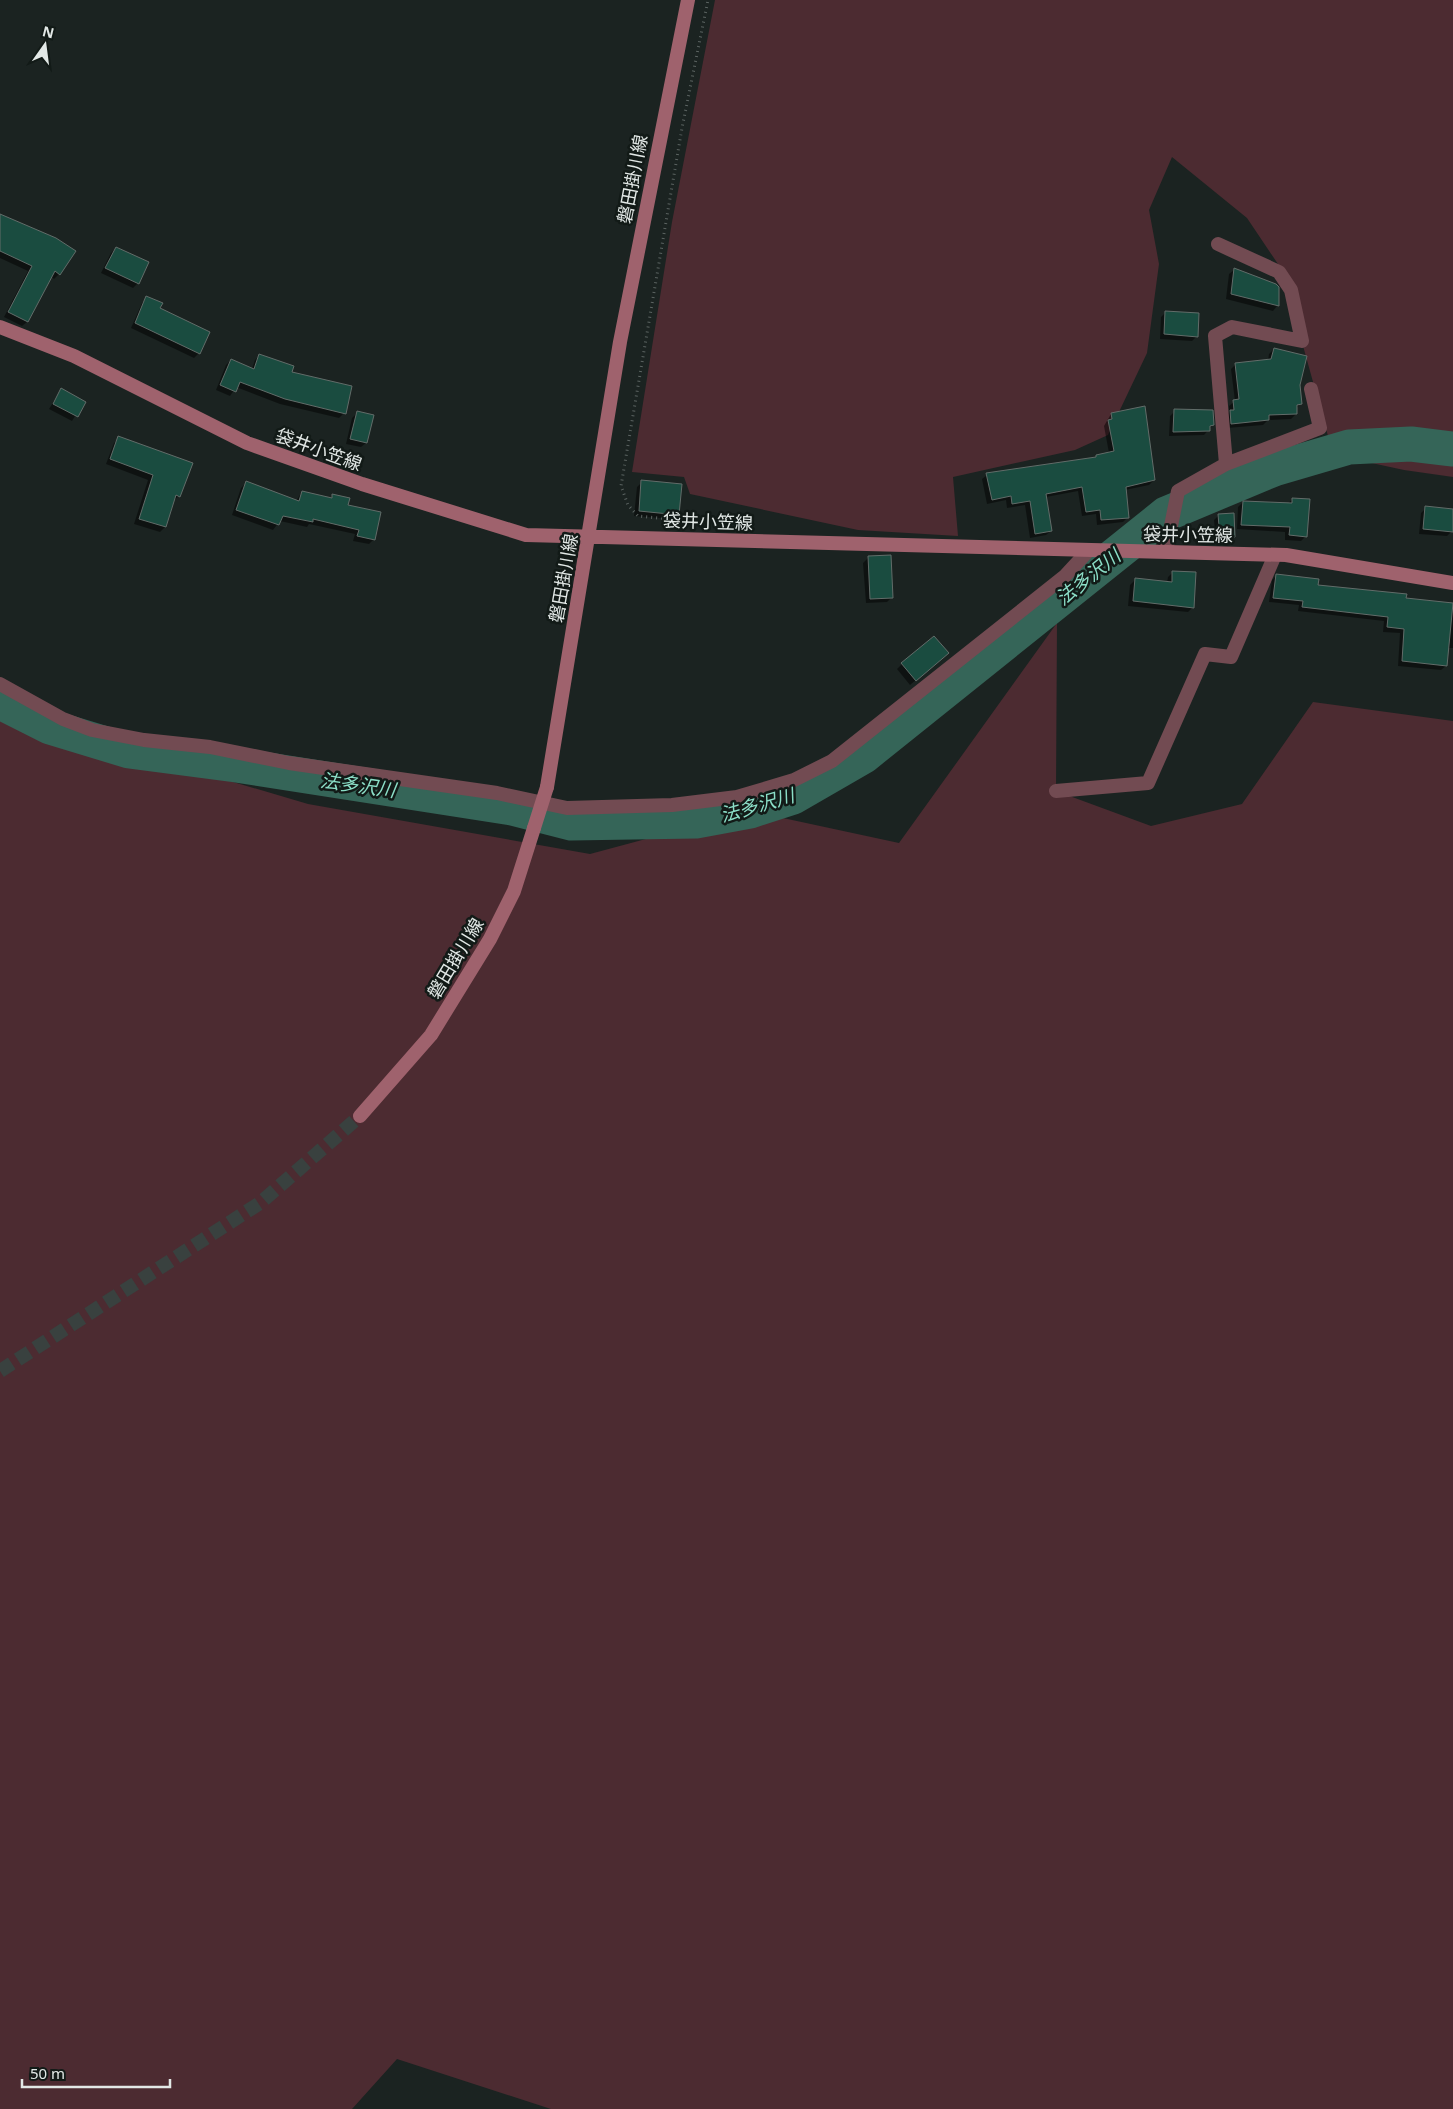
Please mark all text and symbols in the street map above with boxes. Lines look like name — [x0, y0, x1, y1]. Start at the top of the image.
north arrow — [20, 20, 70, 70]
text: N — [40, 21, 56, 42]
street label: 磐田掛川線 — [612, 133, 652, 225]
street label: 袋井小笠線 — [273, 422, 365, 476]
street label: 袋井小笠線 — [663, 507, 753, 535]
street label: 袋井小笠線 — [1143, 521, 1233, 547]
street label: 磐田掛川線 — [543, 532, 583, 624]
water label: 法多沢川 — [1050, 542, 1127, 611]
water label: 法多沢川 — [319, 767, 399, 803]
water label: 法多沢川 — [717, 781, 799, 828]
street label: 磐田掛川線 — [422, 913, 488, 1003]
scale bar — [22, 2056, 170, 2088]
text: 50 m — [30, 2063, 65, 2083]

